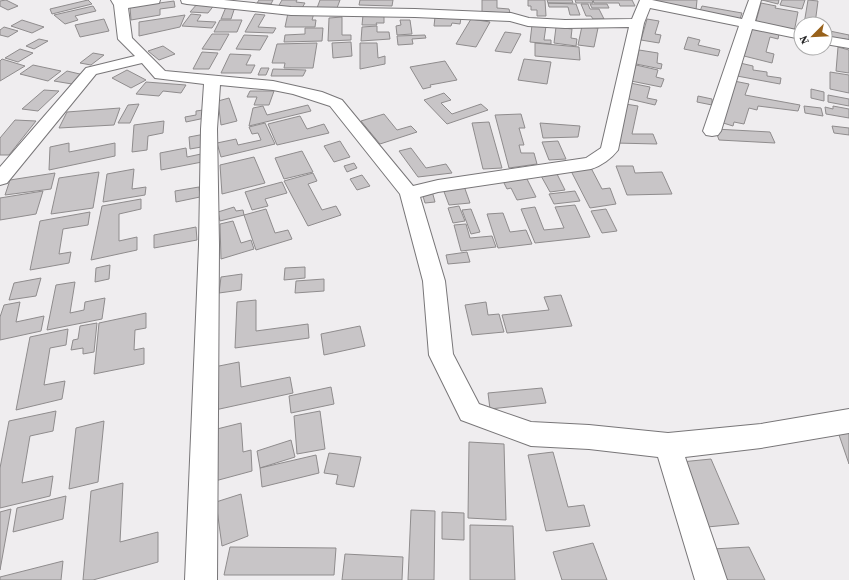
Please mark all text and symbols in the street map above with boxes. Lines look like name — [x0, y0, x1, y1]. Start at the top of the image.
north arrow — [793, 16, 833, 56]
text: N — [796, 33, 813, 47]

